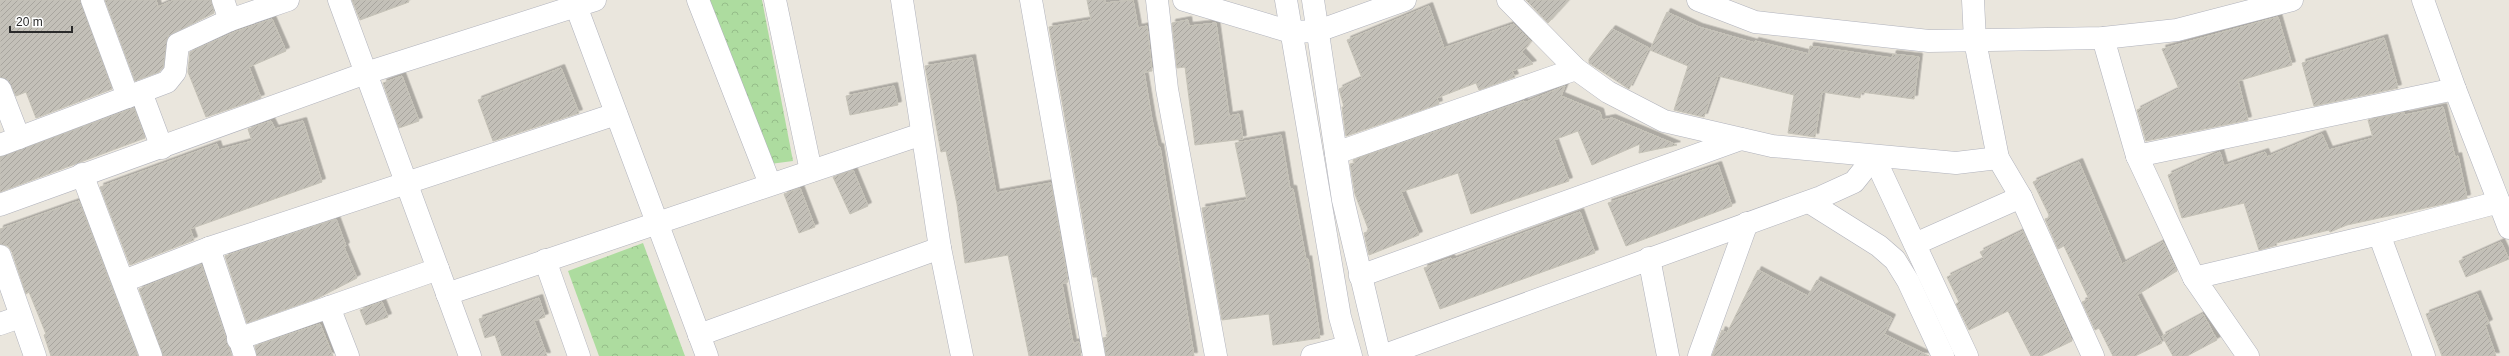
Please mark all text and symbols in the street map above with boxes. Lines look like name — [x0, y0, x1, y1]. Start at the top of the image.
scale bar — [10, 8, 72, 34]
text: 20 m — [16, 15, 43, 29]

